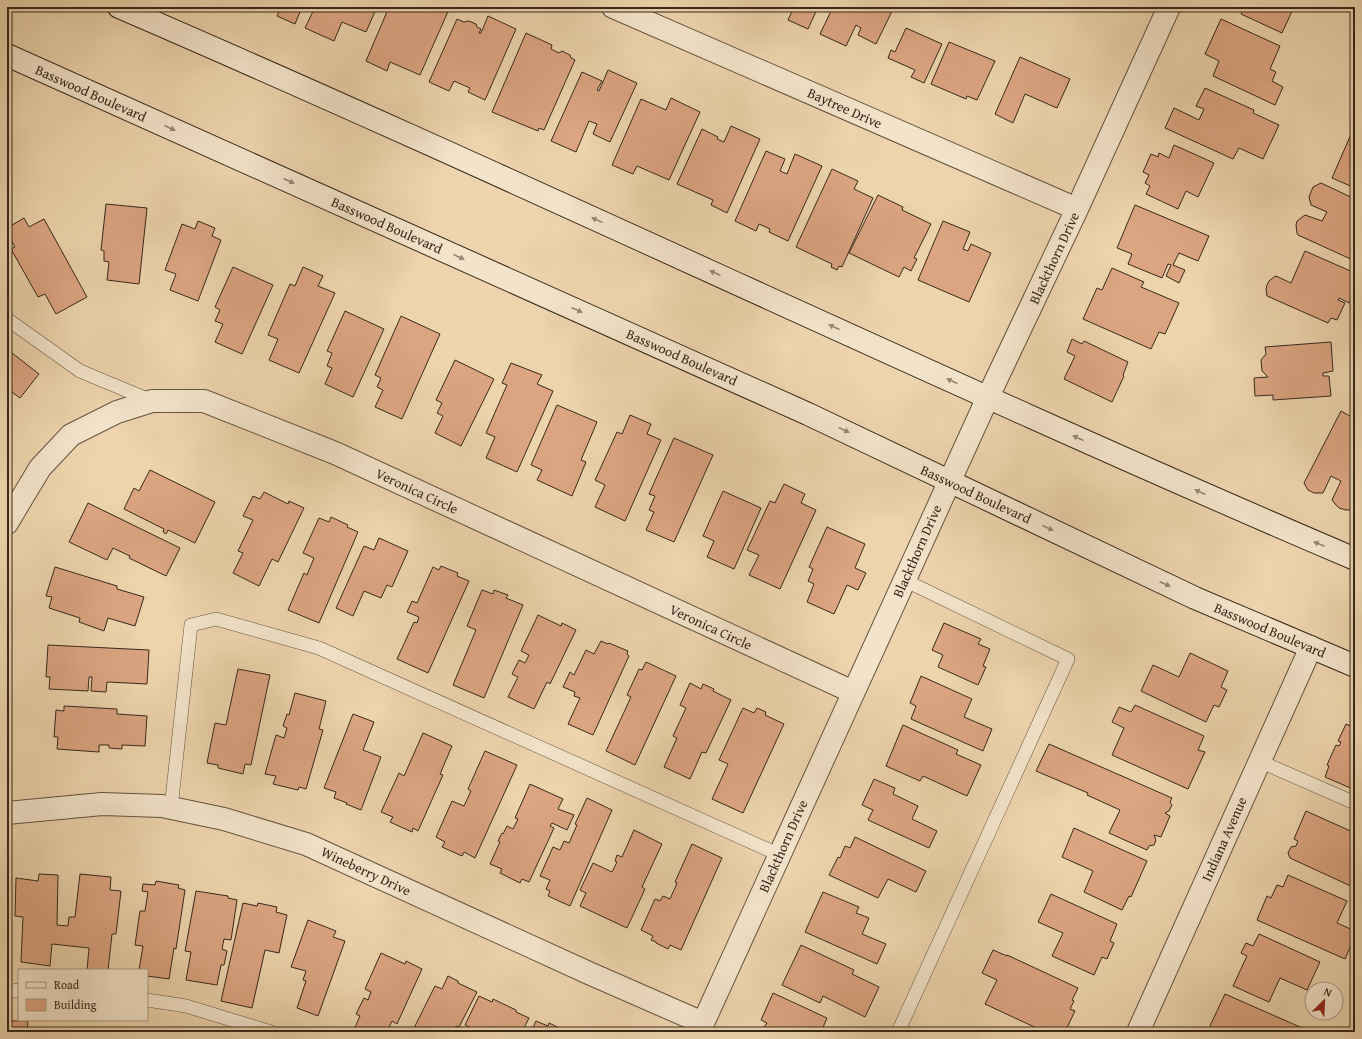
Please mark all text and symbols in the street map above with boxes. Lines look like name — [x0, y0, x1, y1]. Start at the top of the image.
street label: Basswood Boulevard — [32, 59, 150, 127]
street label: Baytree Drive — [805, 83, 886, 134]
one-way arrow — [165, 125, 176, 131]
one-way arrow — [283, 178, 295, 184]
street label: Basswood Boulevard — [328, 191, 446, 259]
street label: Blackthorn Drive — [1024, 208, 1084, 307]
one-way arrow — [591, 217, 602, 223]
one-way arrow — [453, 254, 464, 260]
one-way arrow — [709, 270, 721, 276]
one-way arrow — [572, 307, 583, 313]
street label: Basswood Boulevard — [623, 323, 741, 391]
one-way arrow — [828, 324, 839, 330]
one-way arrow — [946, 378, 958, 384]
one-way arrow — [838, 427, 849, 434]
one-way arrow — [1072, 435, 1083, 441]
street label: Basswood Boulevard — [917, 460, 1035, 529]
street label: Veronica Circle — [372, 463, 462, 519]
one-way arrow — [1194, 489, 1206, 495]
street label: Blackthorn Drive — [888, 501, 947, 601]
one-way arrow — [1042, 525, 1053, 531]
one-way arrow — [1314, 541, 1325, 547]
one-way arrow — [1159, 581, 1171, 587]
street label: Basswood Boulevard — [1211, 597, 1330, 663]
street label: Veronica Circle — [666, 599, 756, 655]
street label: Indiana Avenue — [1196, 793, 1252, 885]
street label: Blackthorn Drive — [754, 796, 813, 896]
street label: Wineberry Drive — [318, 841, 415, 901]
legend — [18, 969, 148, 1021]
text: Road — [54, 976, 80, 993]
north arrow — [1304, 981, 1344, 1021]
text: N — [1321, 983, 1335, 1001]
text: Building — [54, 996, 97, 1013]

